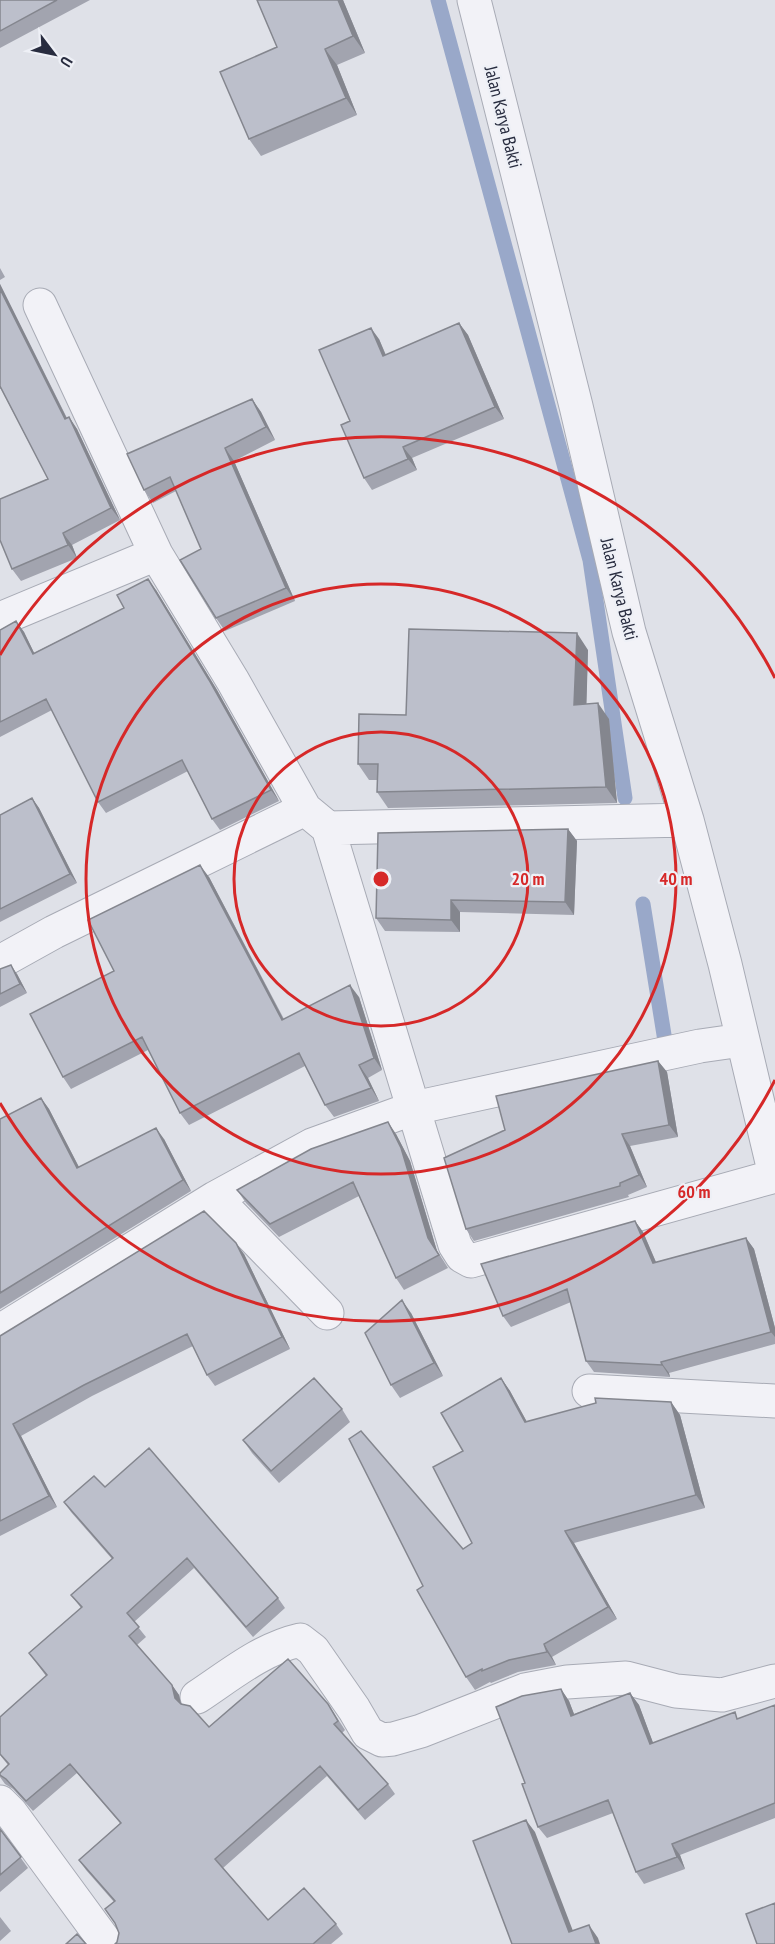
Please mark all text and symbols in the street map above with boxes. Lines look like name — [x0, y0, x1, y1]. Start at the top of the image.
north arrow — [24, 24, 84, 84]
text: U — [56, 53, 77, 71]
street label: Jalan Karya Bakti — [479, 62, 527, 170]
street label: Jalan Karya Bakti — [595, 534, 643, 642]
text: 20 m — [512, 867, 544, 890]
text: 40 m — [660, 867, 692, 890]
centre of rings — [371, 869, 391, 889]
text: 60 m — [678, 1180, 710, 1203]

